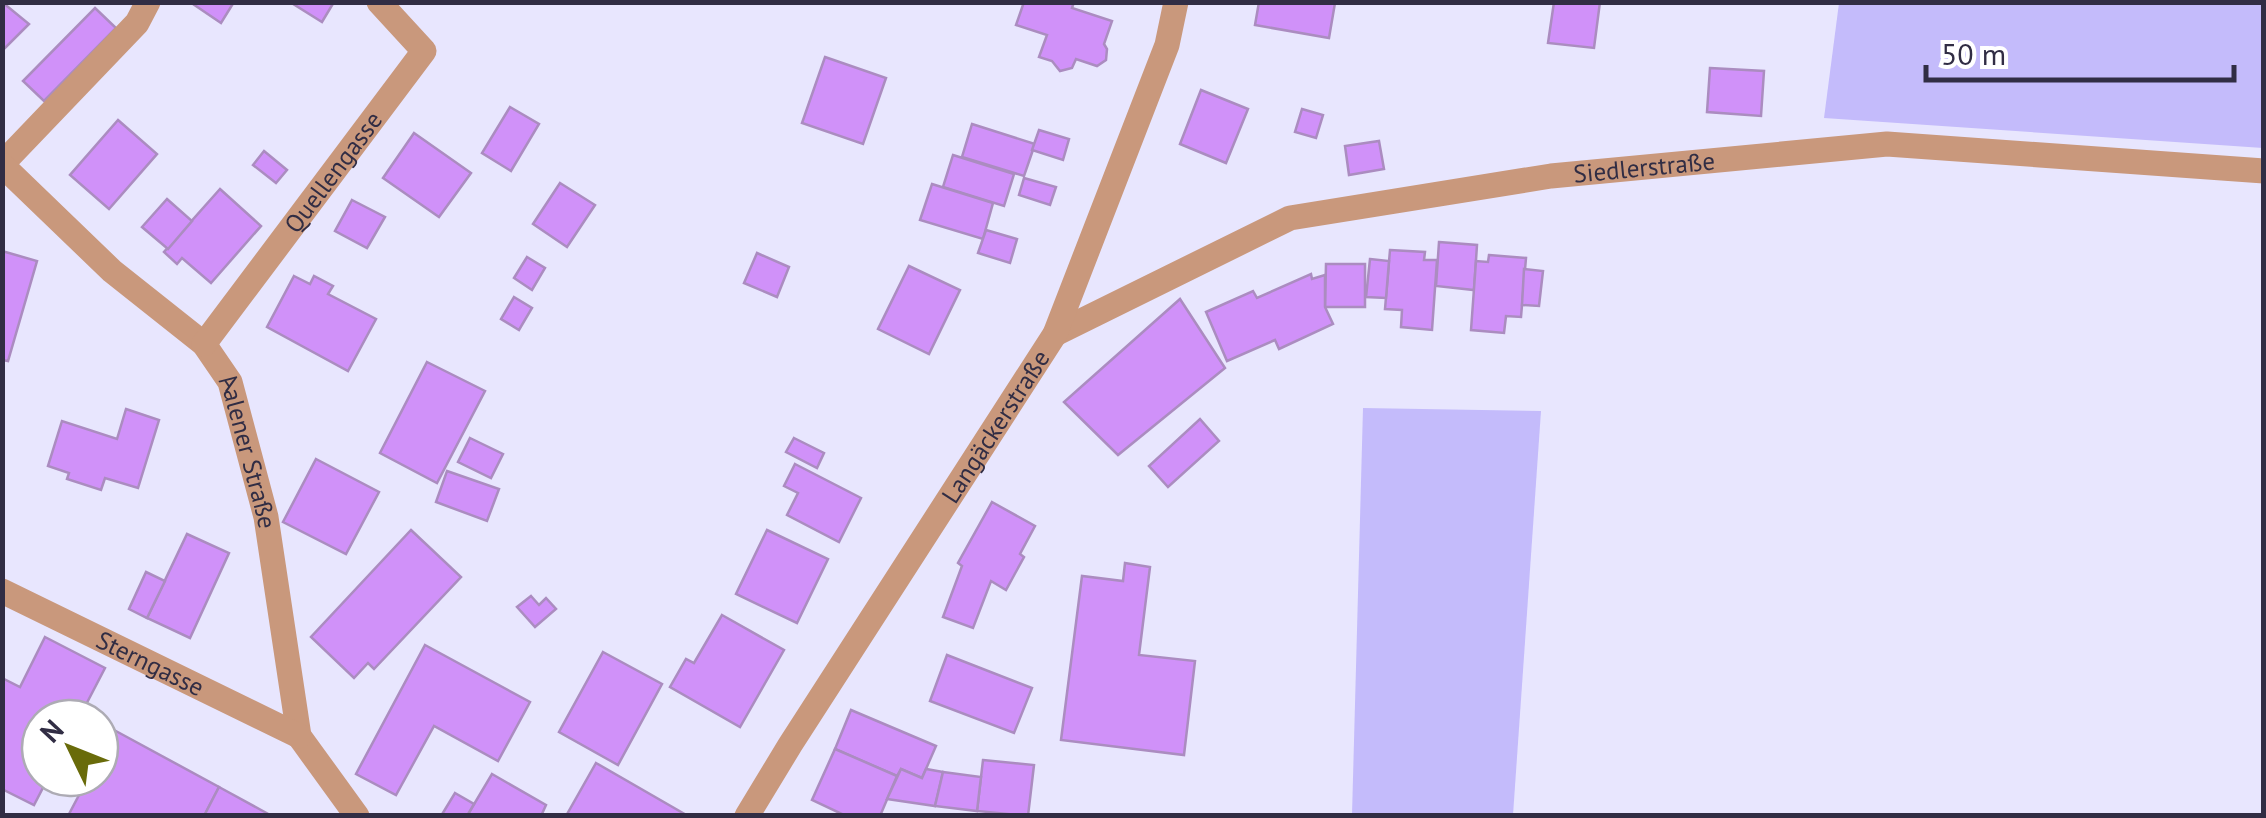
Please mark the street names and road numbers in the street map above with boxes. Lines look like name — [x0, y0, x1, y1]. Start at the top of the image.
street label: Quellengasse — [277, 105, 389, 239]
street label: Siedlerstraße — [1572, 144, 1716, 190]
street label: Langäckerstraße — [934, 344, 1057, 509]
street label: Aalener Straße — [212, 367, 284, 531]
street label: Sterngasse — [91, 624, 209, 703]

